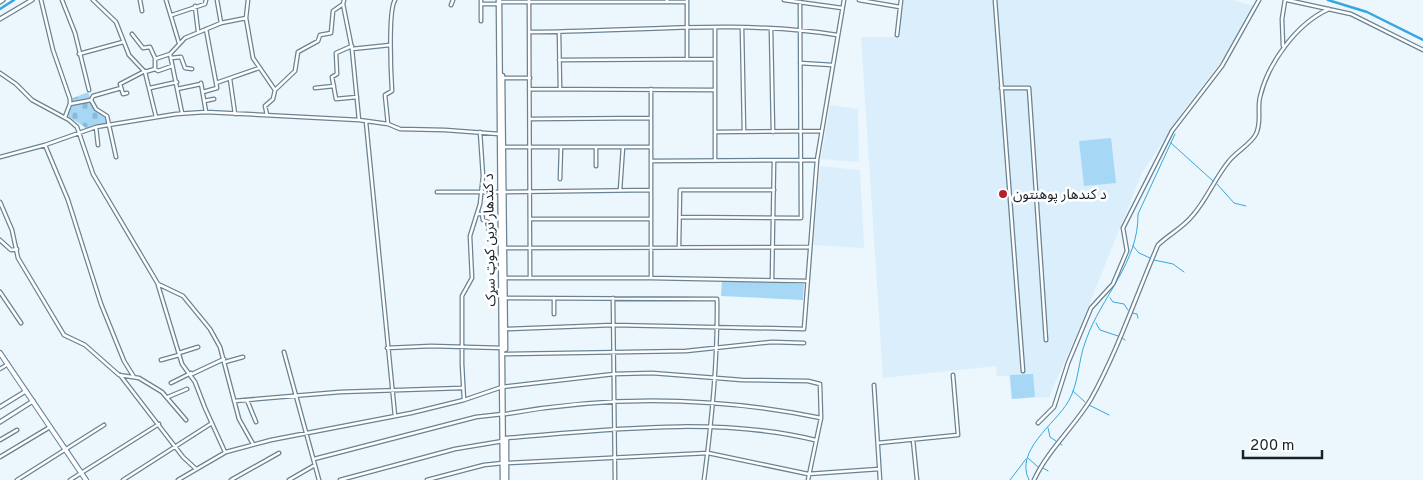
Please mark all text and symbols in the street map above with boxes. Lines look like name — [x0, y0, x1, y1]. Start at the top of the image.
street label: د کندهار ترين کوټ سړک — [481, 173, 500, 307]
place label: د کندهار پوهنتون — [1013, 187, 1107, 204]
marker: د کندهار پوهنتون — [997, 188, 1009, 200]
scale bar — [1243, 428, 1322, 460]
text: 200 m — [1250, 437, 1295, 456]

